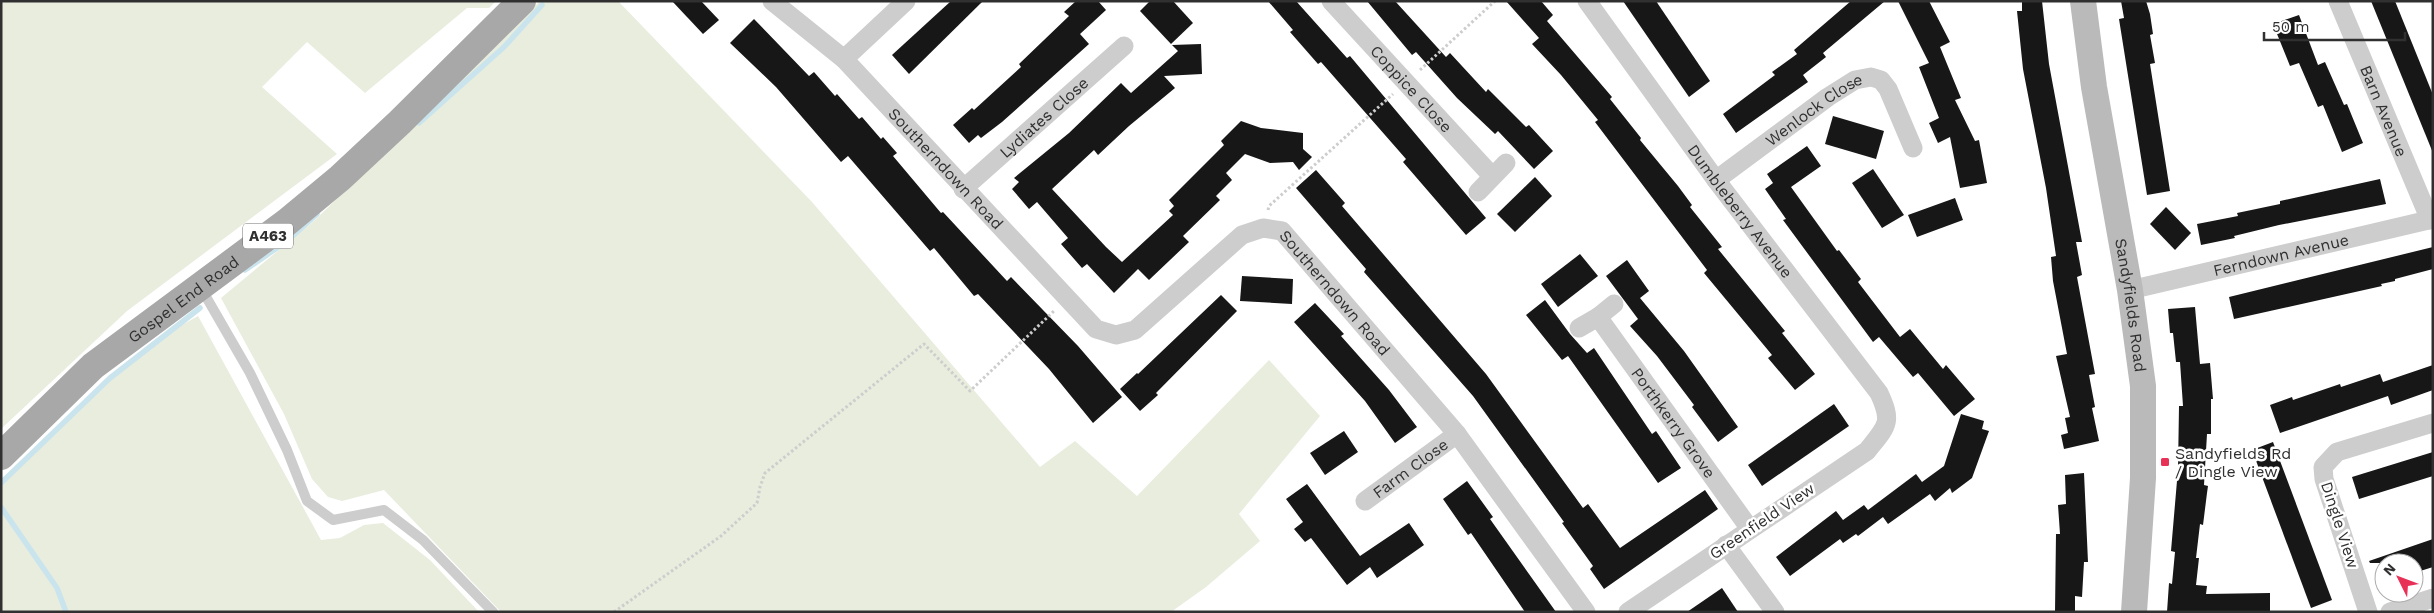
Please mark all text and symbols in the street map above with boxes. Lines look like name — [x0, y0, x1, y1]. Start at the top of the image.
scale bar — [2264, 10, 2405, 42]
text: 50 m — [2272, 18, 2309, 36]
street label: Coppice Close — [1367, 41, 1456, 136]
street label: Barn Avenue — [2356, 62, 2412, 159]
street label: Wenlock Close — [1761, 69, 1864, 150]
street label: Lydiates Close — [995, 73, 1092, 162]
street label: Southerndown Road — [885, 104, 1007, 233]
street label: Dumbleberry Avenue — [1684, 140, 1797, 282]
road number: A463 — [243, 224, 293, 248]
street label: Southerndown Road — [1276, 226, 1394, 359]
street label: Ferndown Avenue — [2211, 230, 2351, 280]
street label: Sandyfields Road — [2111, 237, 2151, 373]
street label: Gospel End Road — [124, 252, 242, 346]
street label: Porthkerry Grove — [1628, 364, 1720, 482]
street label: Farm Close — [1369, 434, 1452, 502]
place label: Sandyfields Rd / Dingle View — [2175, 444, 2291, 481]
marker: Sandyfields Rd / Dingle View — [2159, 456, 2171, 468]
street label: Greenfield View — [1706, 479, 1818, 563]
street label: Dingle View — [2317, 479, 2363, 571]
north arrow — [2374, 553, 2424, 603]
text: N — [2380, 560, 2399, 579]

